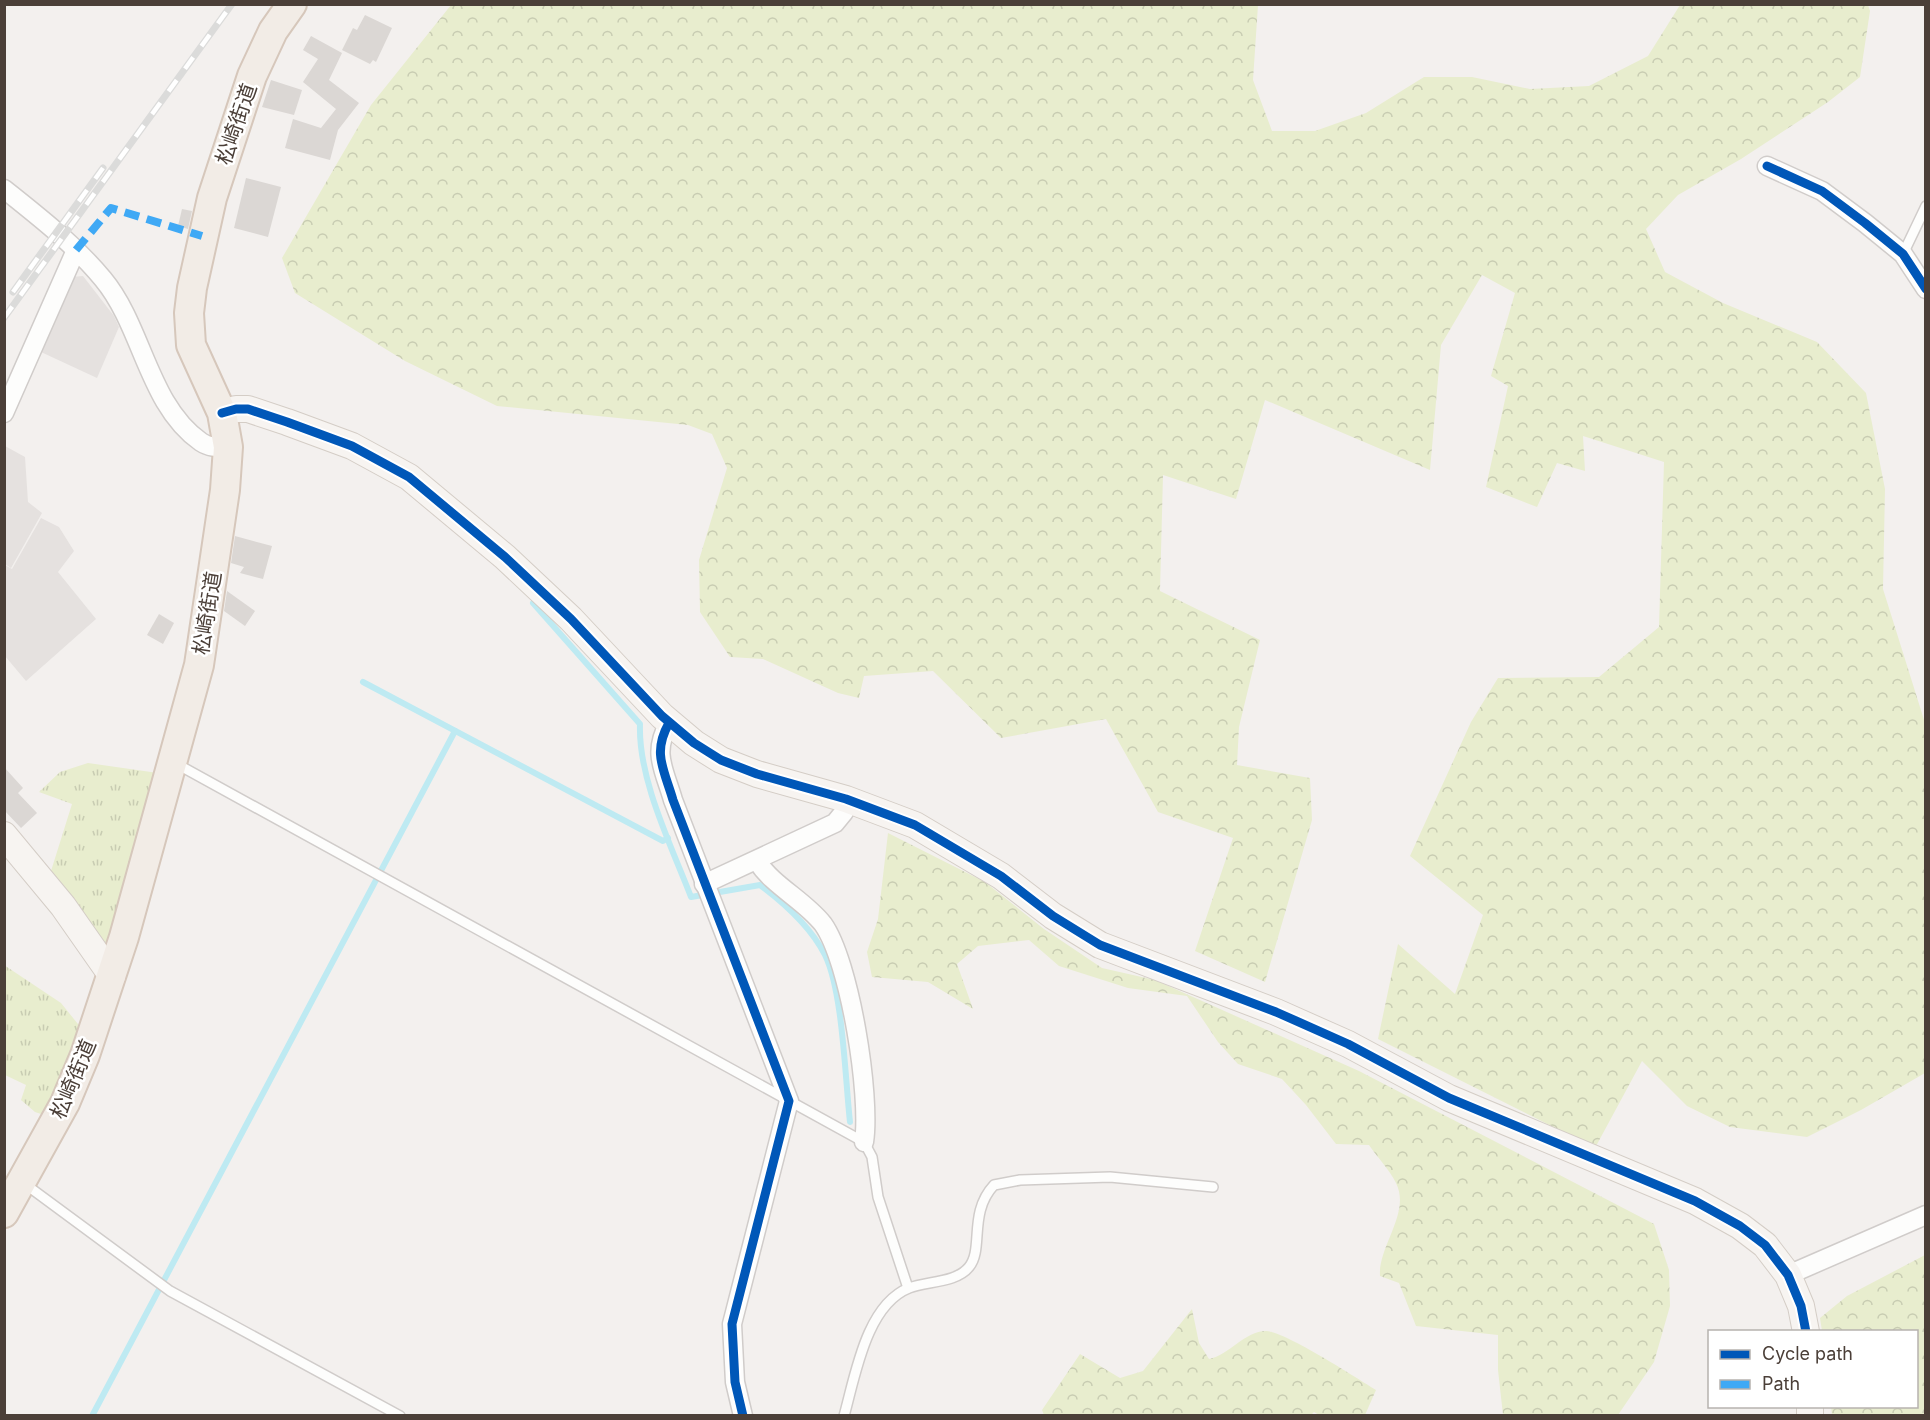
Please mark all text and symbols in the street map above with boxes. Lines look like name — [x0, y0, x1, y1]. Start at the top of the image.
street label: 松崎街道 — [211, 80, 261, 168]
street label: 松崎街道 — [188, 570, 226, 656]
street label: 松崎街道 — [45, 1035, 101, 1123]
legend — [1708, 1330, 1918, 1408]
text: Cycle path — [1762, 1343, 1853, 1364]
text: Path — [1762, 1373, 1800, 1394]

